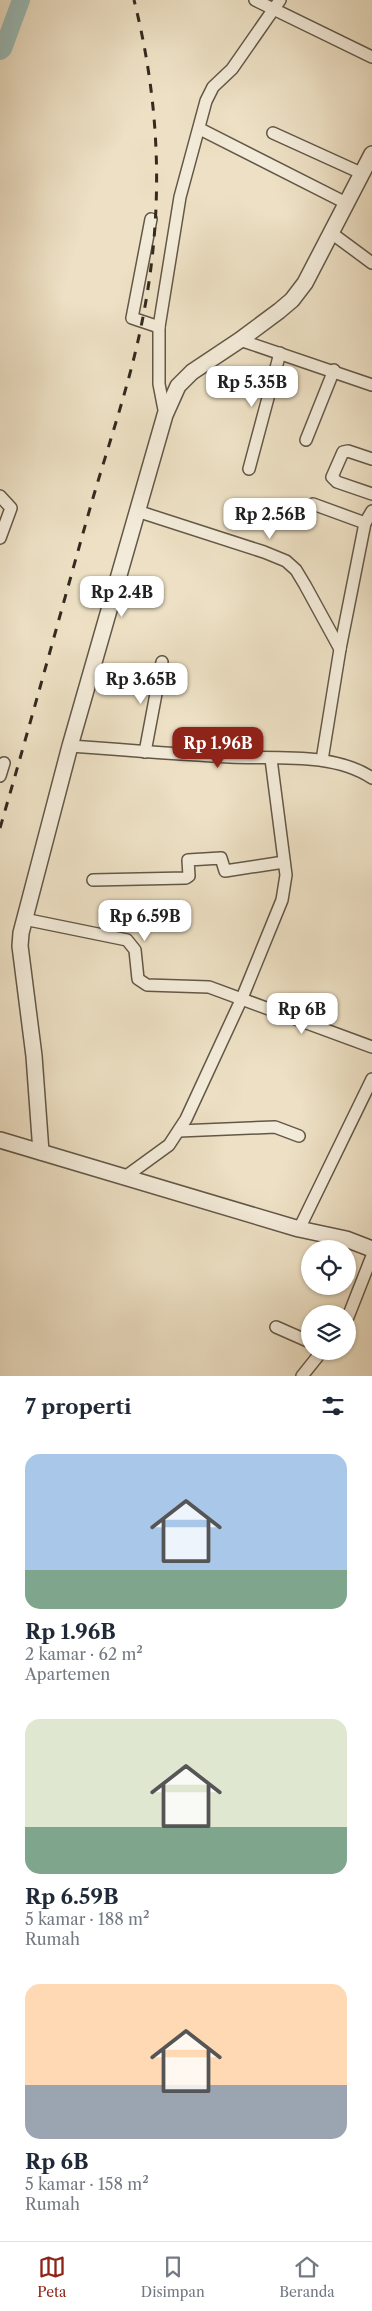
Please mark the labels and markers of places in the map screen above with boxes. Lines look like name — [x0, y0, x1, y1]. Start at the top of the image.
pin: Rp 5.35B — [200, 366, 304, 408]
pin: Rp 2.56B — [218, 498, 322, 540]
pin: Rp 2.4B — [76, 576, 168, 618]
pin: Rp 3.65B — [89, 662, 193, 705]
pin: Rp 1.96B — [166, 726, 270, 769]
pin: Rp 6.59B — [93, 900, 197, 942]
pin: Rp 6B — [267, 992, 337, 1035]

